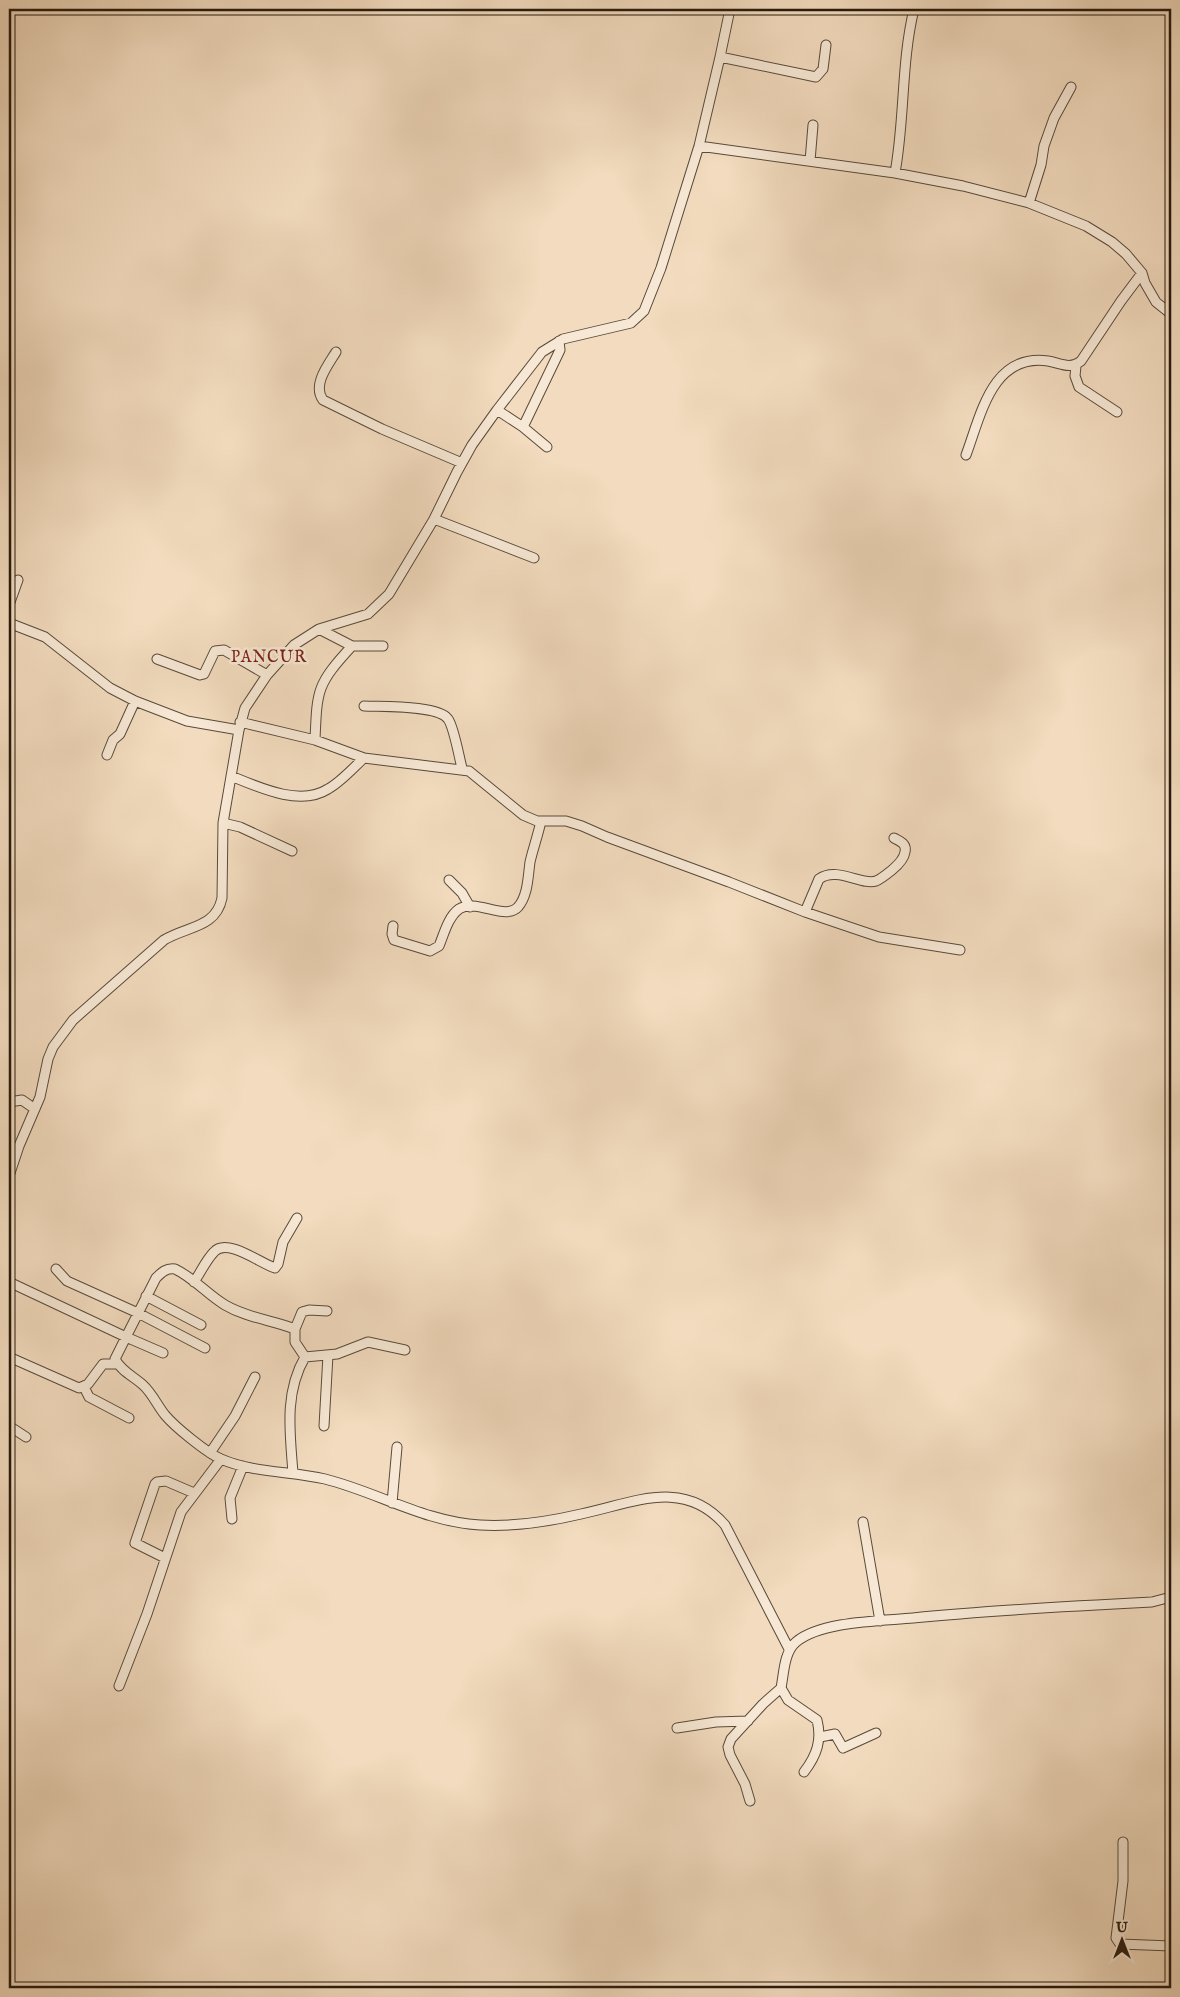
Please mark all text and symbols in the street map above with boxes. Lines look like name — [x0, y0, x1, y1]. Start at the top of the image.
district label: PANCUR — [231, 648, 307, 668]
north arrow — [1098, 1914, 1148, 1964]
text: U — [1115, 1919, 1129, 1937]

